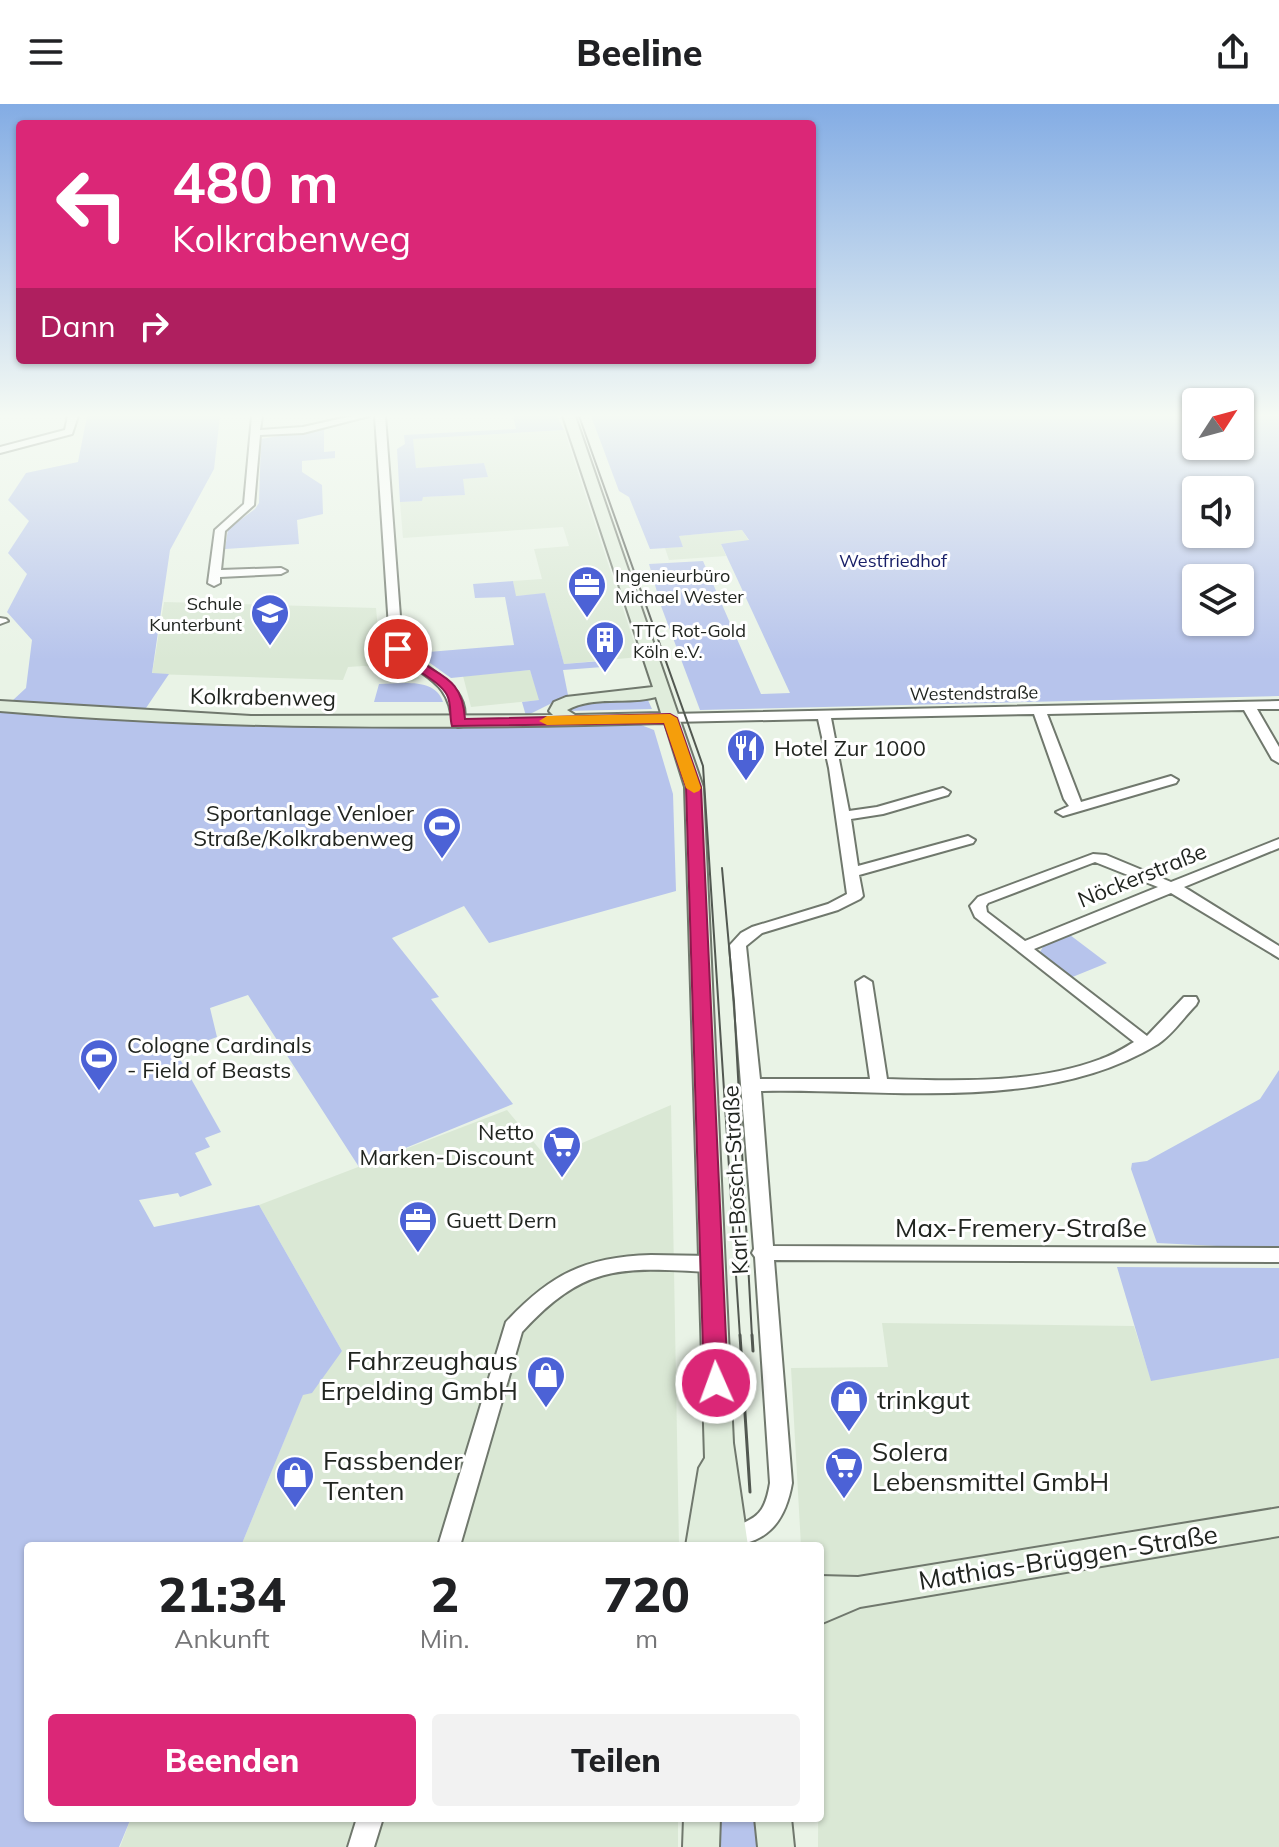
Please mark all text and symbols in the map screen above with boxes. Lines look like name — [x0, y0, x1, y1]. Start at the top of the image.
icon: menu — [24, 30, 68, 74]
text: Beeline — [576, 30, 703, 75]
icon: share — [1211, 30, 1255, 74]
text: 480 m — [172, 147, 339, 217]
icon: left — [40, 152, 144, 256]
text: Kolkrabenweg — [172, 216, 411, 261]
icon: right — [132, 304, 176, 348]
text: Dann — [40, 307, 116, 345]
north arrow — [1182, 388, 1254, 460]
map controls — [1182, 388, 1254, 636]
button: sound — [1182, 476, 1254, 548]
park label: Westfriedhof — [839, 549, 948, 572]
office icon: Ingenieurbüro Michael Wester — [566, 564, 608, 619]
place label: Ingenieurbüro Michael Wester — [615, 564, 744, 608]
button: layers — [1182, 564, 1254, 636]
place label: Schule Kunterbunt — [149, 592, 242, 636]
school or university icon: Schule Kunterbunt — [249, 592, 291, 647]
pin — [364, 615, 432, 683]
building icon: TTC Rot-Gold Köln e.V. — [584, 619, 626, 674]
place label: TTC Rot-Gold Köln e.V. — [633, 619, 746, 663]
icon: arrive — [376, 627, 420, 671]
street label: Westendstraße — [910, 680, 1038, 706]
street label: Kolkrabenweg — [190, 682, 336, 712]
restaurant icon: Hotel Zur 1000 — [725, 727, 767, 782]
place label: Hotel Zur 1000 — [774, 734, 926, 762]
place label: Sportanlage Venloer Straße/Kolkrabenweg — [193, 799, 414, 852]
sports icon: Sportanlage Venloer Straße/Kolkrabenweg — [421, 805, 463, 860]
street label: Nöckerstraße — [1074, 836, 1210, 914]
place label: Cologne Cardinals - Field of Beasts — [127, 1031, 312, 1084]
sports icon: Cologne Cardinals - Field of Beasts — [78, 1037, 120, 1092]
street label: Karl-Bosch-Straße — [716, 1085, 754, 1275]
place label: Netto Marken-Discount — [360, 1118, 534, 1171]
supermarket icon: Netto Marken-Discount — [541, 1124, 583, 1179]
office icon: Guett Dern — [397, 1199, 439, 1254]
place label: Guett Dern — [446, 1206, 557, 1234]
street label: Max-Fremery-Straße — [895, 1211, 1147, 1244]
position arrow — [674, 1341, 758, 1425]
place label: Fahrzeughaus Erpelding GmbH — [321, 1344, 518, 1407]
shop icon: Fahrzeughaus Erpelding GmbH — [525, 1354, 567, 1409]
shop icon: trinkgut — [828, 1378, 870, 1433]
place label: trinkgut — [877, 1383, 970, 1416]
place label: Solera Lebensmittel GmbH — [872, 1435, 1109, 1498]
place label: Fassbender Tenten — [323, 1444, 463, 1507]
supermarket icon: Solera Lebensmittel GmbH — [823, 1445, 865, 1500]
shop icon: Fassbender Tenten — [274, 1454, 316, 1509]
street label: Mathias-Brüggen-Straße — [916, 1517, 1220, 1597]
text: 21:34 — [158, 1564, 286, 1624]
text: 2 — [430, 1564, 459, 1624]
text: 720 — [604, 1564, 690, 1624]
text: Ankunft — [174, 1622, 270, 1655]
text: Min. — [420, 1622, 469, 1655]
text: m — [635, 1622, 658, 1655]
button: Beenden — [48, 1714, 416, 1806]
button: Teilen — [432, 1714, 800, 1806]

